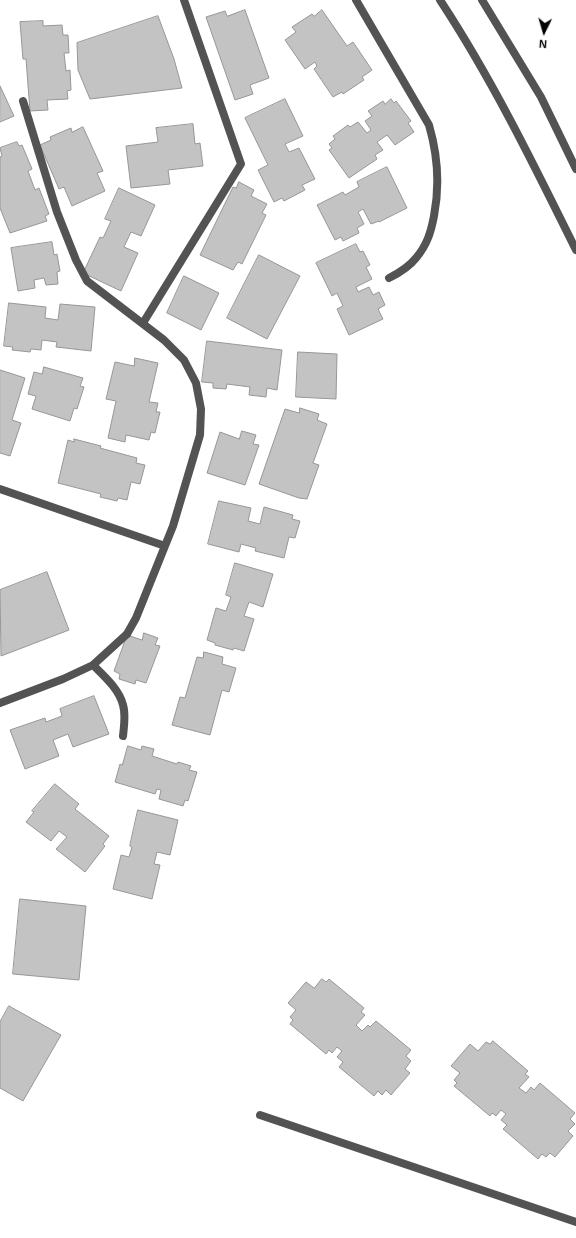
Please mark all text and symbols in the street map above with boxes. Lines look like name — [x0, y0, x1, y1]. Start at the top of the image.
north arrow — [524, 12, 564, 52]
text: N — [538, 38, 547, 50]

